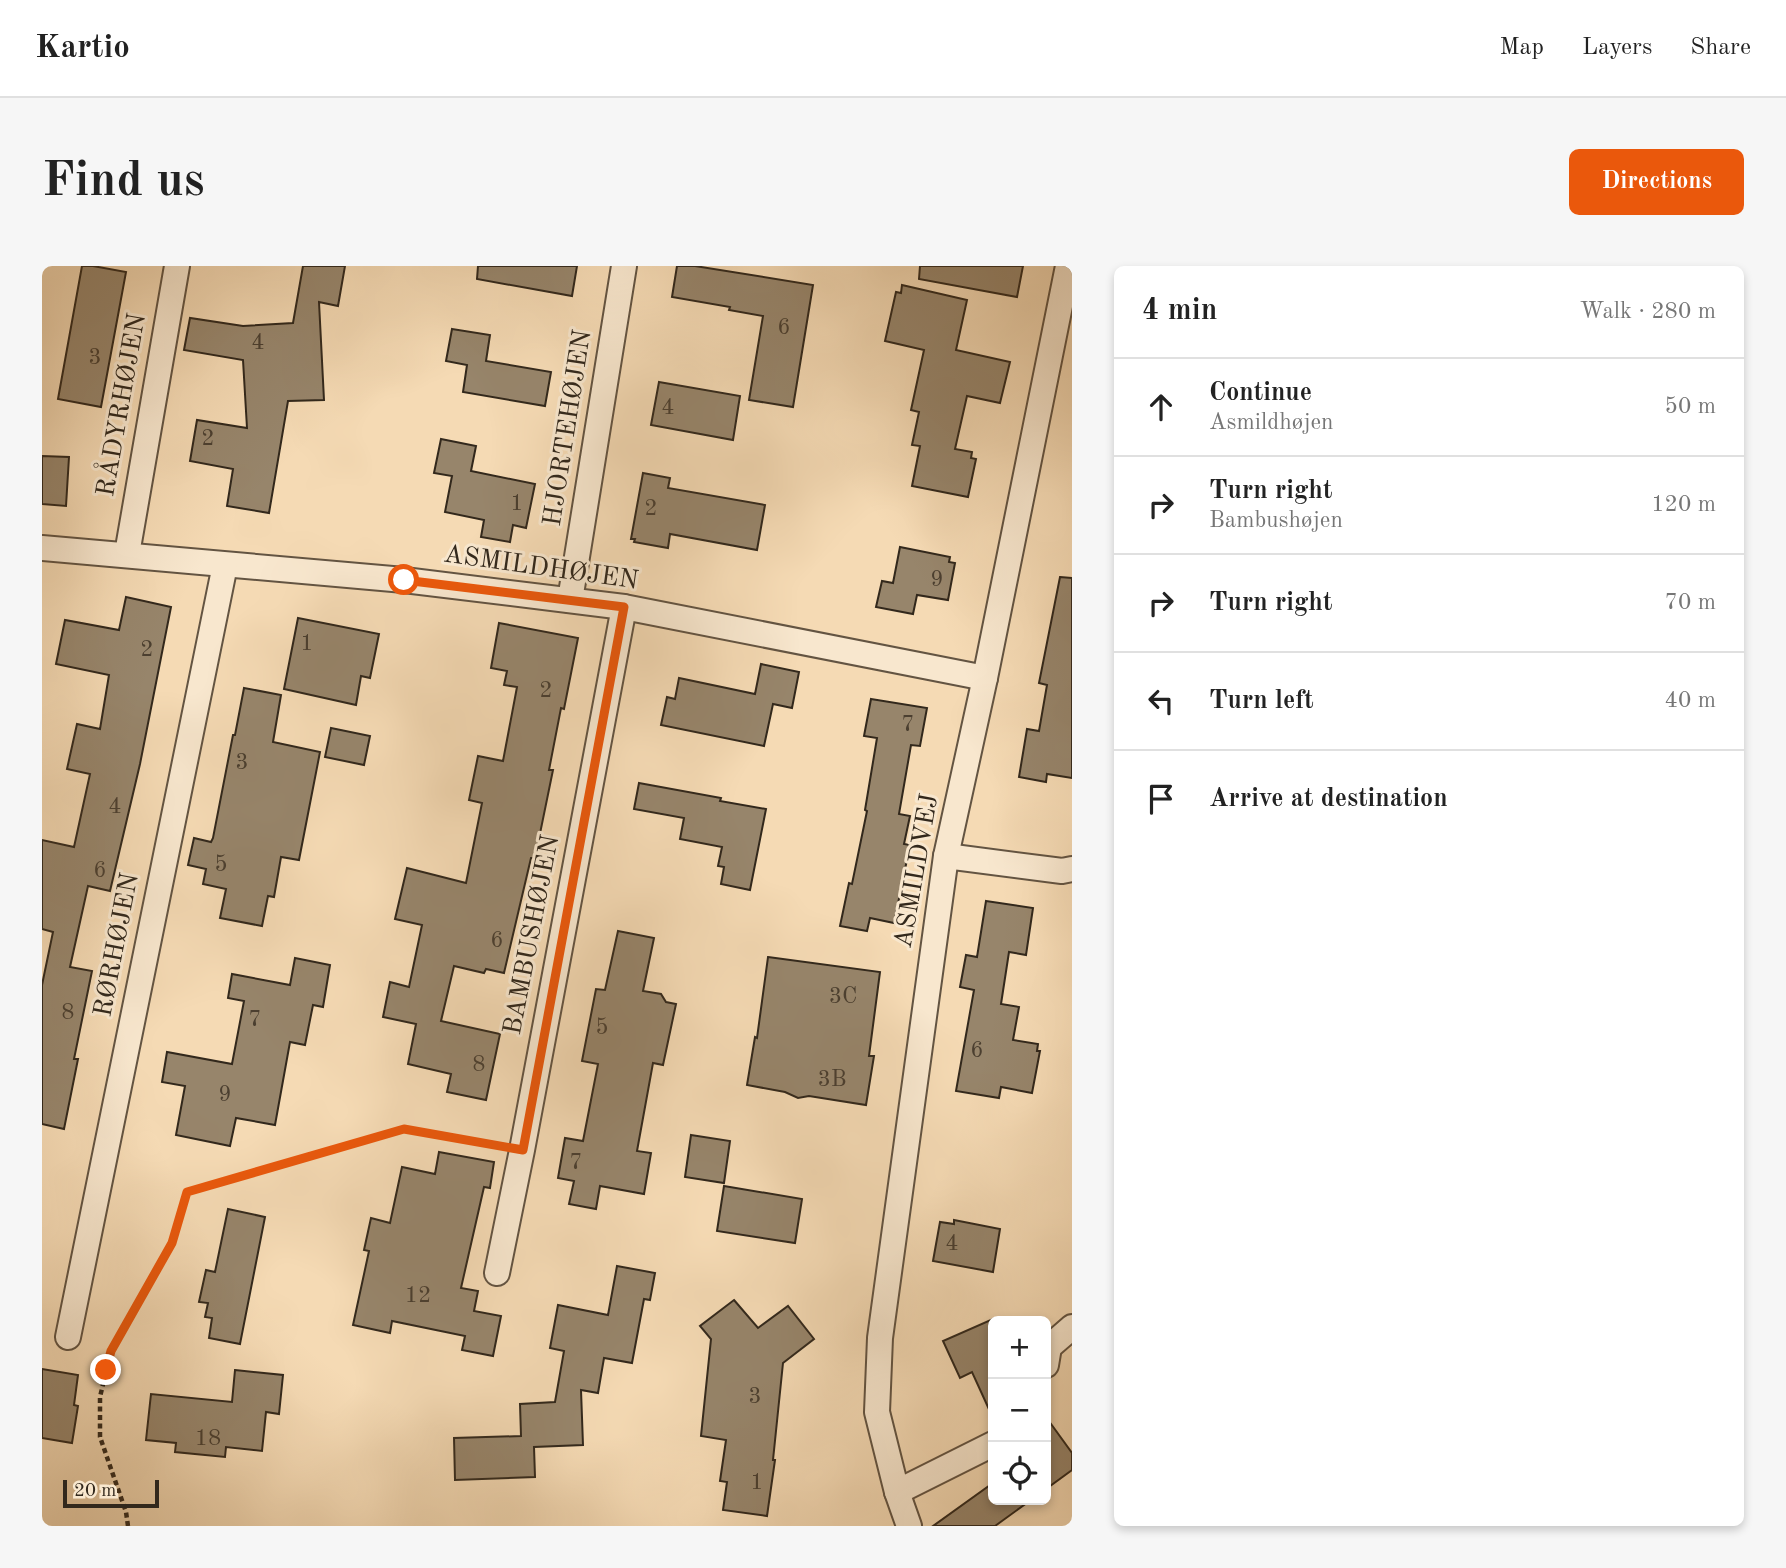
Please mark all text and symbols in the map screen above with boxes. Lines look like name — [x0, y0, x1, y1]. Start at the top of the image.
text: Kartio — [35, 32, 130, 65]
text: Map — [1500, 36, 1544, 60]
text: Layers — [1582, 36, 1652, 60]
text: Share — [1690, 36, 1751, 60]
button: Directions — [1569, 149, 1744, 215]
text: Find us — [42, 158, 205, 207]
text: 4 min — [1142, 296, 1217, 326]
text: Walk · 280 m — [1580, 300, 1716, 323]
street label: RÅDYRHØJEN — [89, 311, 151, 499]
house number: 6 — [777, 316, 791, 339]
street label: HJORTEHØJEN — [540, 328, 596, 528]
house number: 4 — [251, 331, 265, 354]
house number: 3 — [88, 346, 102, 369]
text: Continue — [1209, 380, 1312, 406]
icon: ahead — [1142, 388, 1180, 426]
text: 50 m — [1665, 395, 1716, 418]
house number: 4 — [661, 396, 675, 419]
text: Asmildhøjen — [1209, 411, 1334, 434]
house number: 2 — [201, 427, 215, 450]
text: Turn right — [1209, 478, 1332, 504]
icon: right — [1142, 486, 1180, 524]
house number: 1 — [510, 492, 524, 515]
text: 120 m — [1651, 493, 1716, 516]
house number: 2 — [644, 497, 658, 520]
text: Bambushøjen — [1209, 509, 1343, 532]
street label: ASMILDHØJEN — [442, 541, 640, 595]
route start — [388, 564, 419, 595]
house number: 9 — [930, 568, 944, 591]
icon: right — [1142, 584, 1180, 622]
text: Turn right — [1209, 590, 1332, 616]
text: 70 m — [1665, 591, 1716, 614]
house number: 1 — [300, 632, 314, 655]
house number: 2 — [140, 638, 154, 661]
house number: 2 — [539, 679, 553, 702]
icon: left — [1142, 682, 1180, 720]
text: Turn left — [1209, 688, 1314, 714]
text: 40 m — [1665, 689, 1716, 712]
house number: 7 — [901, 713, 915, 736]
house number: 3 — [235, 751, 249, 774]
icon: arrive — [1142, 780, 1180, 818]
text: Arrive at destination — [1209, 786, 1448, 812]
street label: ASMILDVEJ — [891, 792, 943, 950]
house number: 4 — [108, 795, 122, 818]
street label: BAMBUSHØJEN — [500, 833, 564, 1037]
house number: 5 — [214, 853, 228, 876]
house number: 6 — [93, 859, 107, 882]
street label: RØRHØJEN — [90, 871, 144, 1019]
house number: 6 — [490, 929, 504, 952]
house number: 3C — [829, 985, 857, 1008]
house number: 8 — [61, 1001, 75, 1024]
house number: 7 — [248, 1008, 262, 1031]
house number: 5 — [595, 1016, 609, 1039]
house number: 6 — [970, 1039, 984, 1062]
house number: 8 — [472, 1053, 486, 1076]
house number: 3B — [817, 1068, 847, 1091]
house number: 9 — [218, 1083, 232, 1106]
house number: 7 — [569, 1151, 583, 1174]
house number: 4 — [945, 1232, 959, 1255]
house number: 12 — [405, 1284, 431, 1307]
map controls — [988, 1316, 1051, 1505]
button: + — [988, 1316, 1051, 1379]
route end — [90, 1354, 121, 1385]
button: − — [988, 1379, 1051, 1442]
house number: 3 — [748, 1385, 762, 1408]
house number: 18 — [195, 1427, 221, 1450]
button: locate — [988, 1442, 1051, 1505]
house number: 1 — [750, 1471, 764, 1494]
scale bar — [63, 1477, 159, 1509]
text: 20 m — [74, 1482, 116, 1501]

